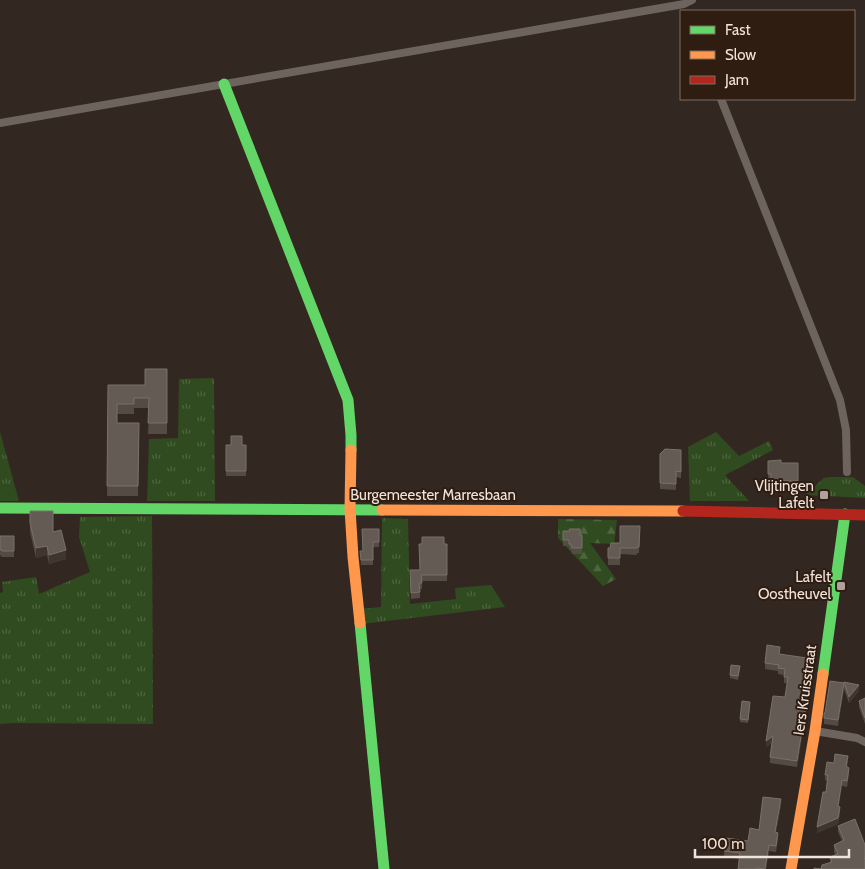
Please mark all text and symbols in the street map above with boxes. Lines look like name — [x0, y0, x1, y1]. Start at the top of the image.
legend — [680, 10, 855, 100]
text: Fast — [725, 21, 750, 39]
text: Slow — [725, 46, 756, 64]
text: Jam — [724, 71, 749, 89]
place label: Vlijtingen Lafelt — [755, 477, 814, 512]
street label: Burgemeester Marresbaan — [350, 486, 516, 504]
marker: Vlijtingen Lafelt — [818, 489, 830, 501]
place label: Lafelt Oostheuvel — [758, 568, 831, 603]
marker: Lafelt Oostheuvel — [835, 580, 847, 592]
street label: Iers Kruisstraat — [790, 644, 820, 736]
scale bar — [695, 826, 849, 858]
text: 100 m — [702, 835, 744, 853]

